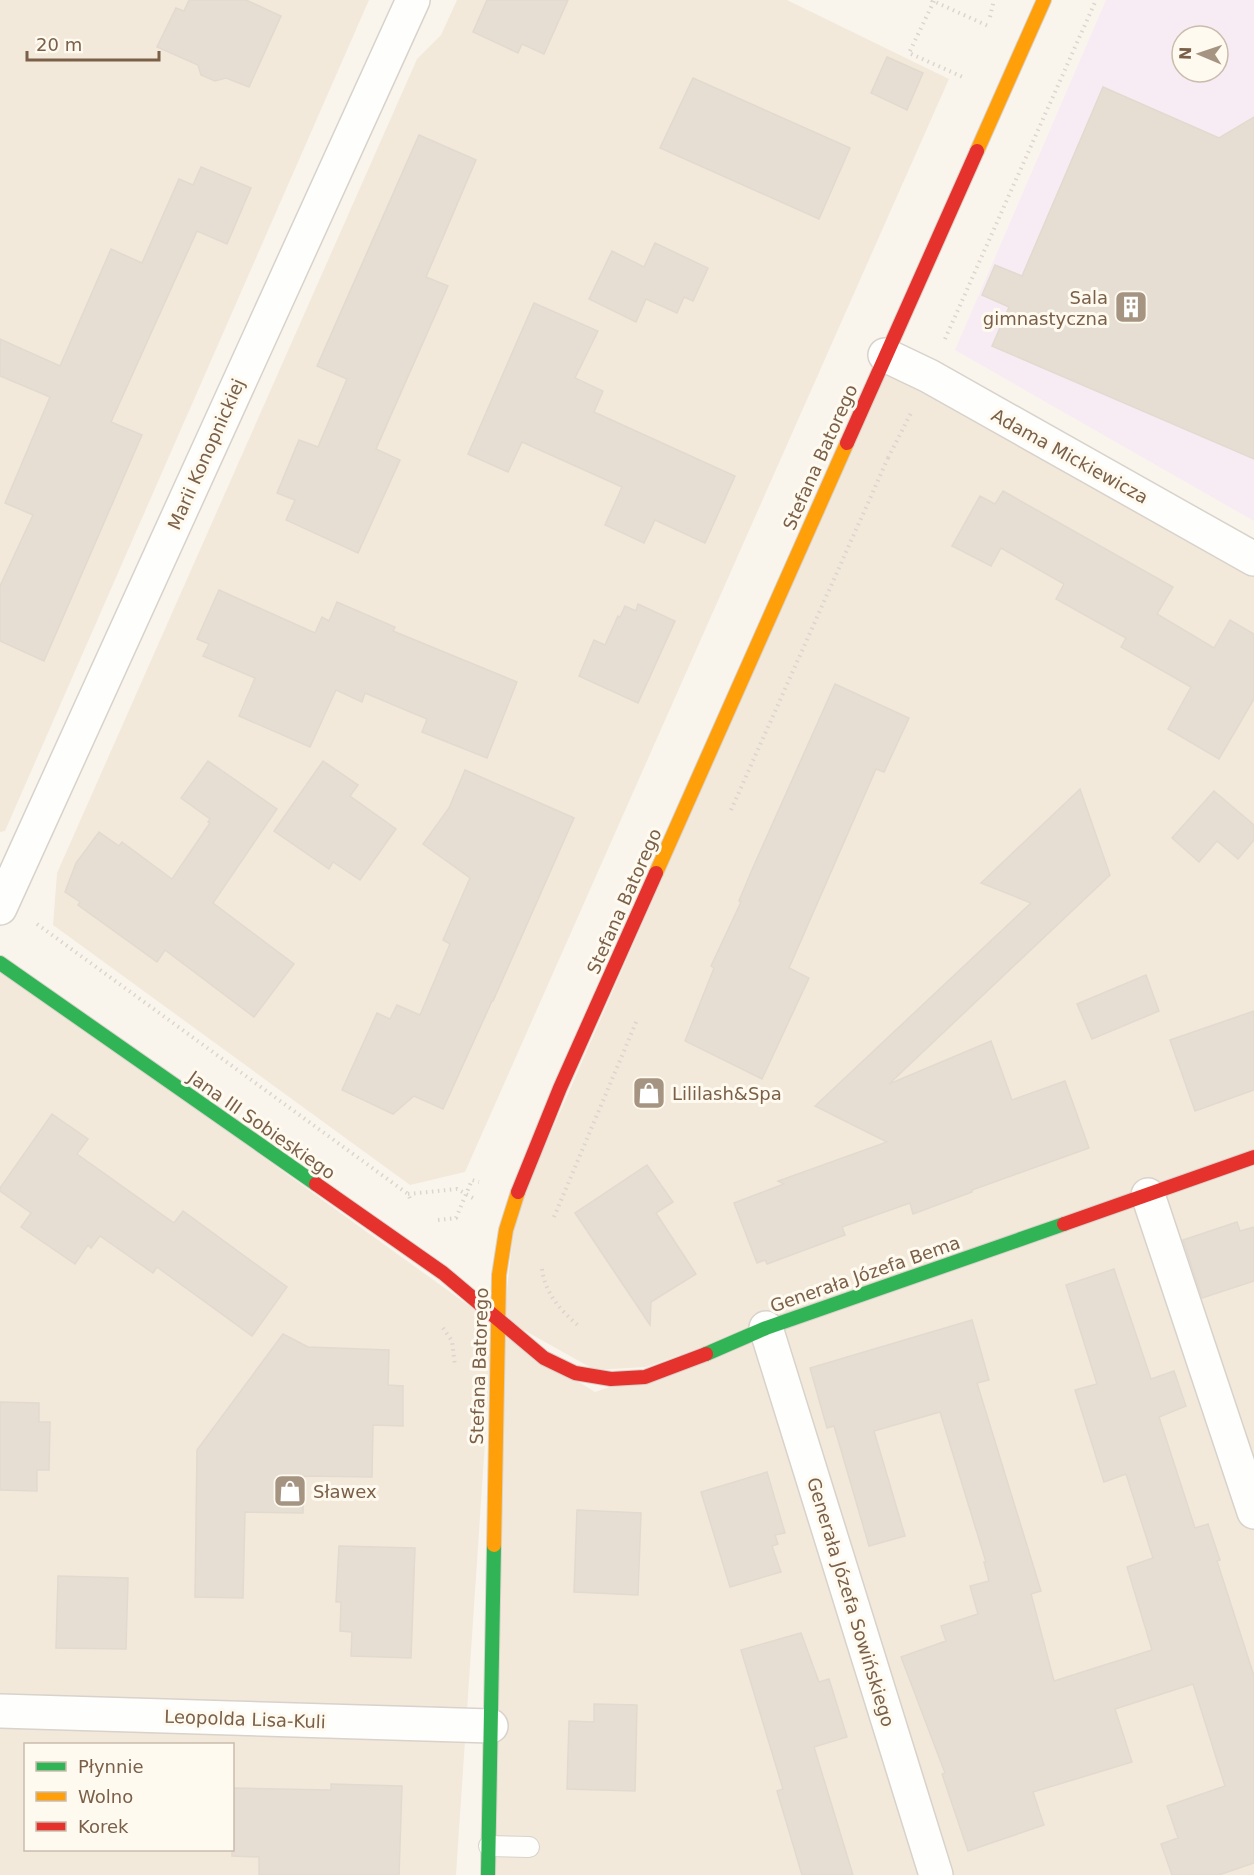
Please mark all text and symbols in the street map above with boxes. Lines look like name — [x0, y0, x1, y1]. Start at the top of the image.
scale bar — [27, 24, 159, 62]
north arrow — [1170, 24, 1230, 84]
text: 20 m — [36, 34, 82, 55]
text: N — [1176, 46, 1195, 61]
place label: Sala gimnastyczna — [983, 287, 1108, 329]
building icon: Sala gimnastyczna — [1113, 289, 1149, 325]
street label: Marii Konopnickiej — [163, 375, 249, 533]
street label: Stefana Batorego — [778, 381, 862, 533]
street label: Adama Mickiewicza — [988, 404, 1152, 508]
street label: Stefana Batorego — [582, 825, 666, 977]
street label: Jana III Sobieskiego — [184, 1066, 339, 1184]
shop icon: Lililash&Spa — [631, 1075, 667, 1111]
place label: Lililash&Spa — [672, 1083, 782, 1104]
street label: Generała Józefa Bema — [767, 1232, 963, 1316]
street label: Stefana Batorego — [466, 1287, 492, 1445]
shop icon: Sławex — [272, 1473, 308, 1509]
street label: Generała Józefa Sowińskiego — [803, 1475, 899, 1729]
place label: Sławex — [313, 1481, 377, 1502]
street label: Leopolda Lisa-Kuli — [164, 1706, 326, 1732]
legend — [24, 1743, 234, 1851]
text: Płynnie — [78, 1756, 144, 1777]
text: Wolno — [78, 1786, 133, 1807]
text: Korek — [78, 1816, 129, 1837]

